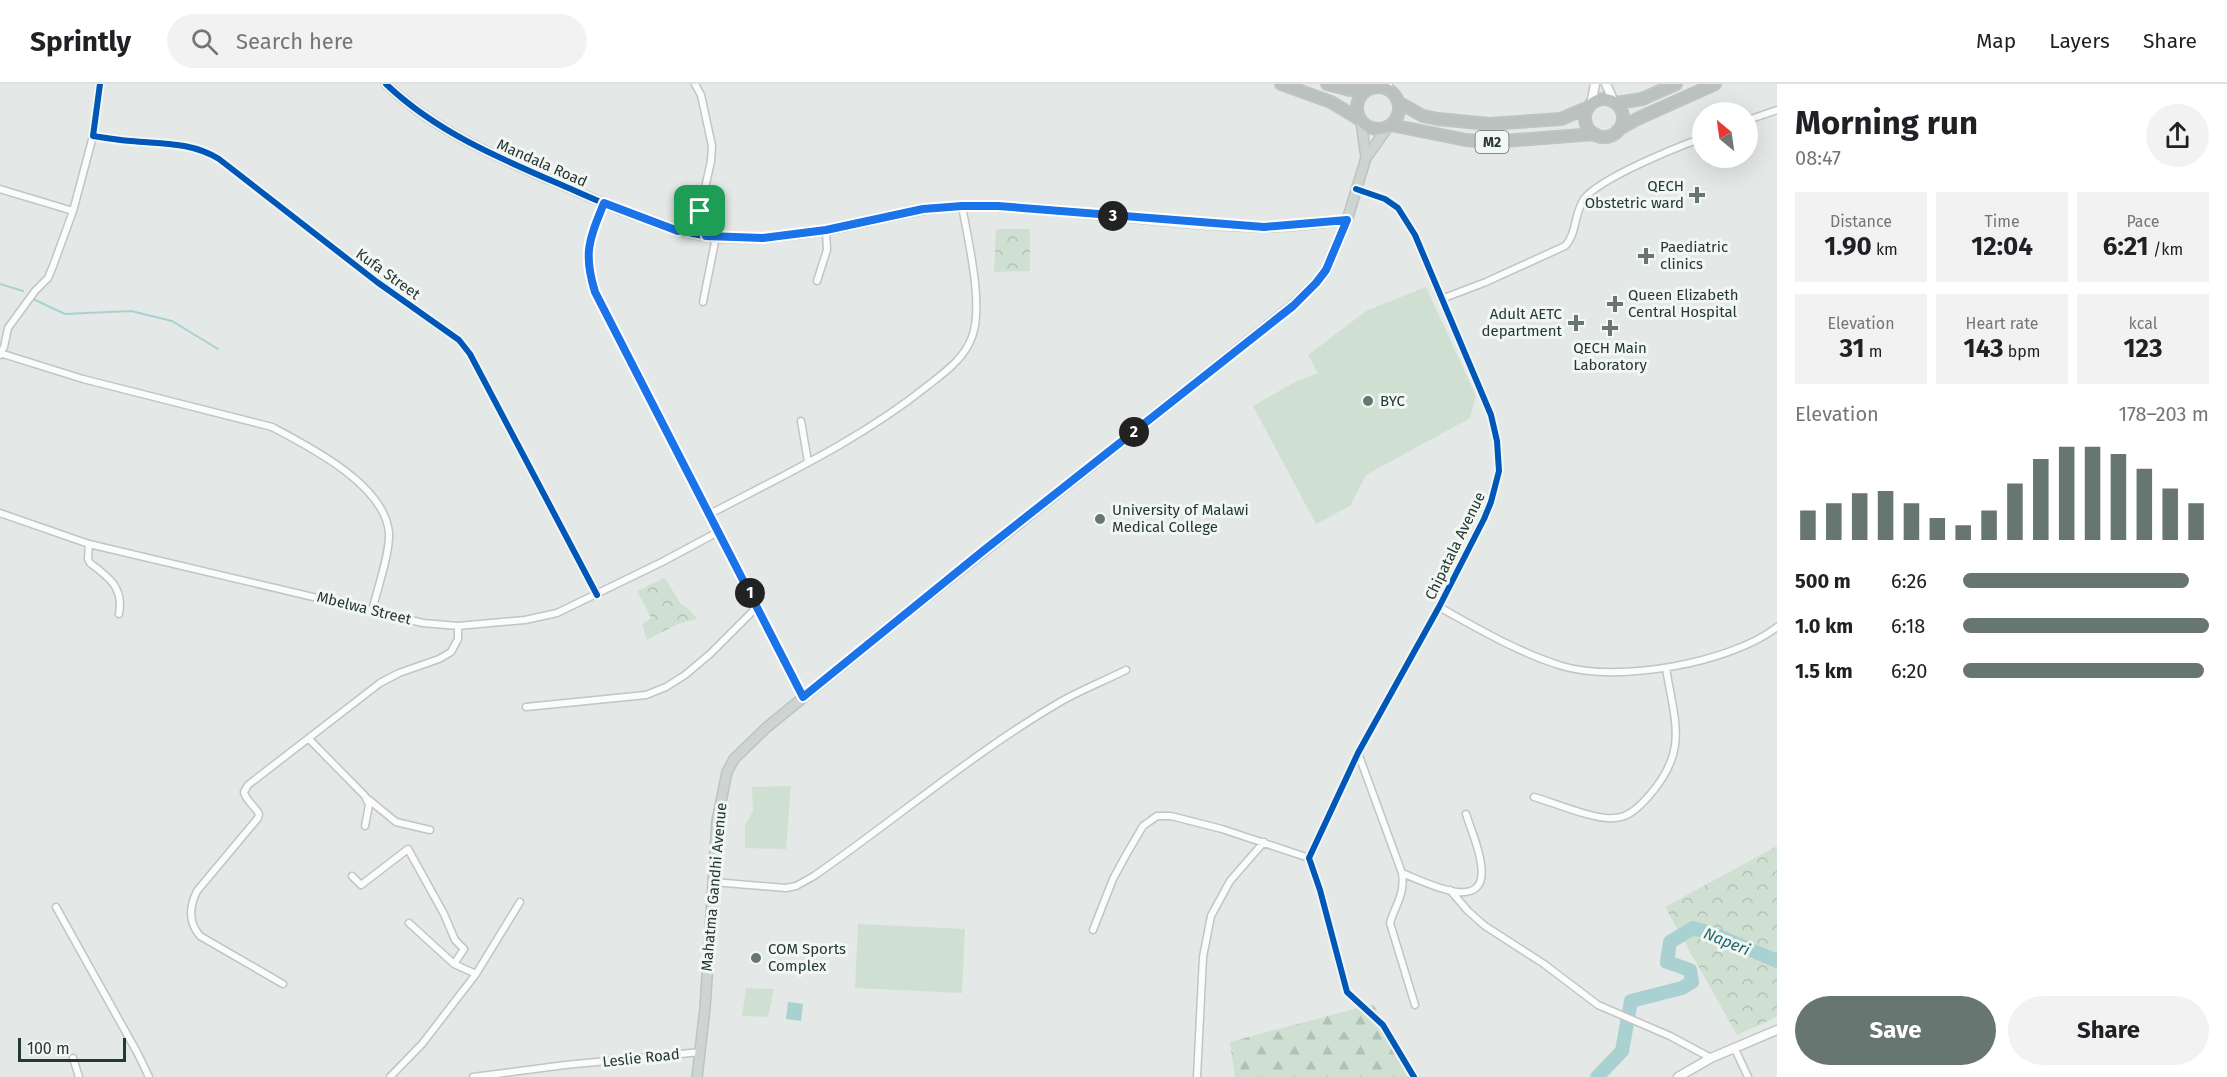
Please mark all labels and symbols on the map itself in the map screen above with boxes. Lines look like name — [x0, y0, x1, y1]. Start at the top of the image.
north arrow — [1692, 102, 1758, 168]
road number: M2 — [1476, 131, 1508, 153]
street label: Mandala Road — [494, 135, 590, 191]
place label: QECH Obstetric ward — [1585, 177, 1684, 212]
pin — [674, 185, 725, 236]
marker: QECH Obstetric ward — [1688, 186, 1706, 204]
pin: 3 — [1098, 201, 1128, 231]
place label: Paediatric clinics — [1660, 238, 1728, 273]
street label: Kufa Street — [352, 245, 424, 304]
marker: Paediatric clinics — [1637, 247, 1655, 265]
place label: Queen Elizabeth Central Hospital — [1628, 286, 1739, 321]
marker: Queen Elizabeth Central Hospital — [1606, 295, 1624, 313]
place label: Adult AETC department — [1481, 305, 1563, 340]
marker: Adult AETC department — [1567, 314, 1585, 332]
marker: QECH Main Laboratory — [1601, 319, 1619, 337]
place label: QECH Main Laboratory — [1573, 339, 1647, 374]
place label: BYC — [1380, 392, 1406, 410]
marker: BYC — [1361, 394, 1375, 408]
pin: 2 — [1119, 417, 1149, 447]
street label: Chipatala Avenue — [1421, 489, 1489, 603]
place label: University of Malawi Medical College — [1112, 501, 1249, 536]
marker: University of Malawi Medical College — [1093, 512, 1107, 526]
pin: 1 — [735, 578, 765, 608]
street label: Mbelwa Street — [315, 588, 414, 629]
street label: Mahatma Gandhi Avenue — [698, 802, 730, 972]
water label: Naperi — [1701, 924, 1753, 959]
place label: COM Sports Complex — [768, 940, 846, 975]
marker: COM Sports Complex — [749, 951, 763, 965]
scale bar — [18, 1035, 126, 1062]
street label: Leslie Road — [601, 1045, 681, 1071]

